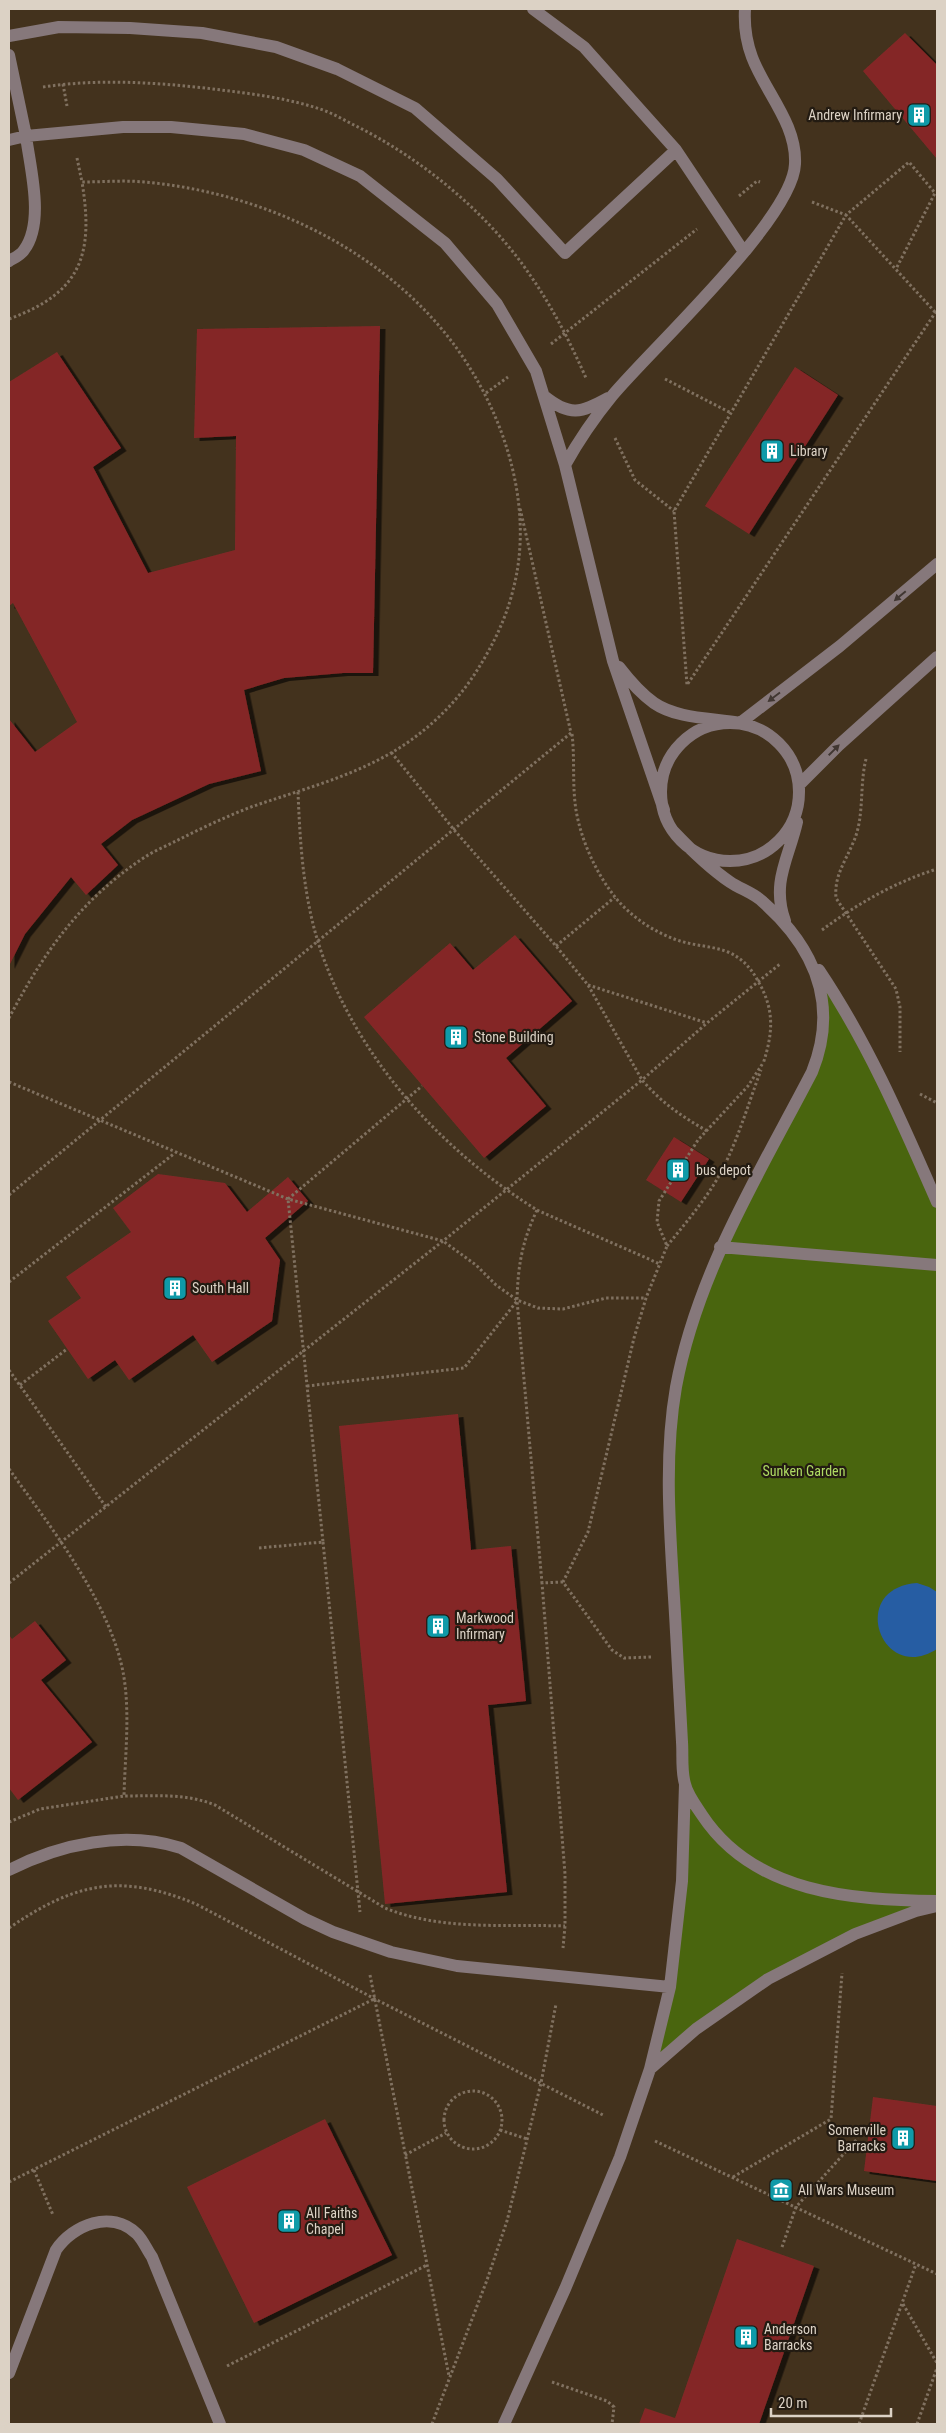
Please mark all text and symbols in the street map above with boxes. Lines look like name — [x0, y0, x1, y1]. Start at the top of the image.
building icon: Andrew Infirmary — [906, 102, 932, 128]
place label: Andrew Infirmary — [808, 107, 902, 123]
building icon: Library — [759, 438, 785, 464]
place label: Library — [790, 443, 828, 459]
one-way arrow — [894, 590, 907, 601]
one-way arrow — [767, 692, 780, 703]
one-way arrow — [828, 744, 840, 756]
building icon: Stone Building — [443, 1024, 469, 1050]
place label: Stone Building — [474, 1029, 554, 1045]
building icon: bus depot — [665, 1157, 691, 1183]
place label: bus depot — [696, 1162, 751, 1178]
building icon: South Hall — [162, 1275, 188, 1301]
place label: South Hall — [192, 1280, 249, 1296]
park label: Sunken Garden — [763, 1463, 845, 1479]
place label: Markwood Infirmary — [456, 1610, 514, 1642]
building icon: Markwood Infirmary — [425, 1613, 451, 1639]
place label: Somerville Barracks — [828, 2122, 886, 2154]
building icon: Somerville Barracks — [890, 2125, 916, 2151]
museum icon: All Wars Museum — [768, 2177, 794, 2203]
place label: All Wars Museum — [798, 2182, 894, 2198]
place label: All Faiths Chapel — [306, 2205, 357, 2237]
building icon: All Faiths Chapel — [276, 2208, 302, 2234]
place label: Anderson Barracks — [764, 2321, 817, 2353]
building icon: Anderson Barracks — [733, 2324, 759, 2350]
scale bar — [771, 2386, 891, 2418]
text: 20 m — [778, 2394, 808, 2412]

